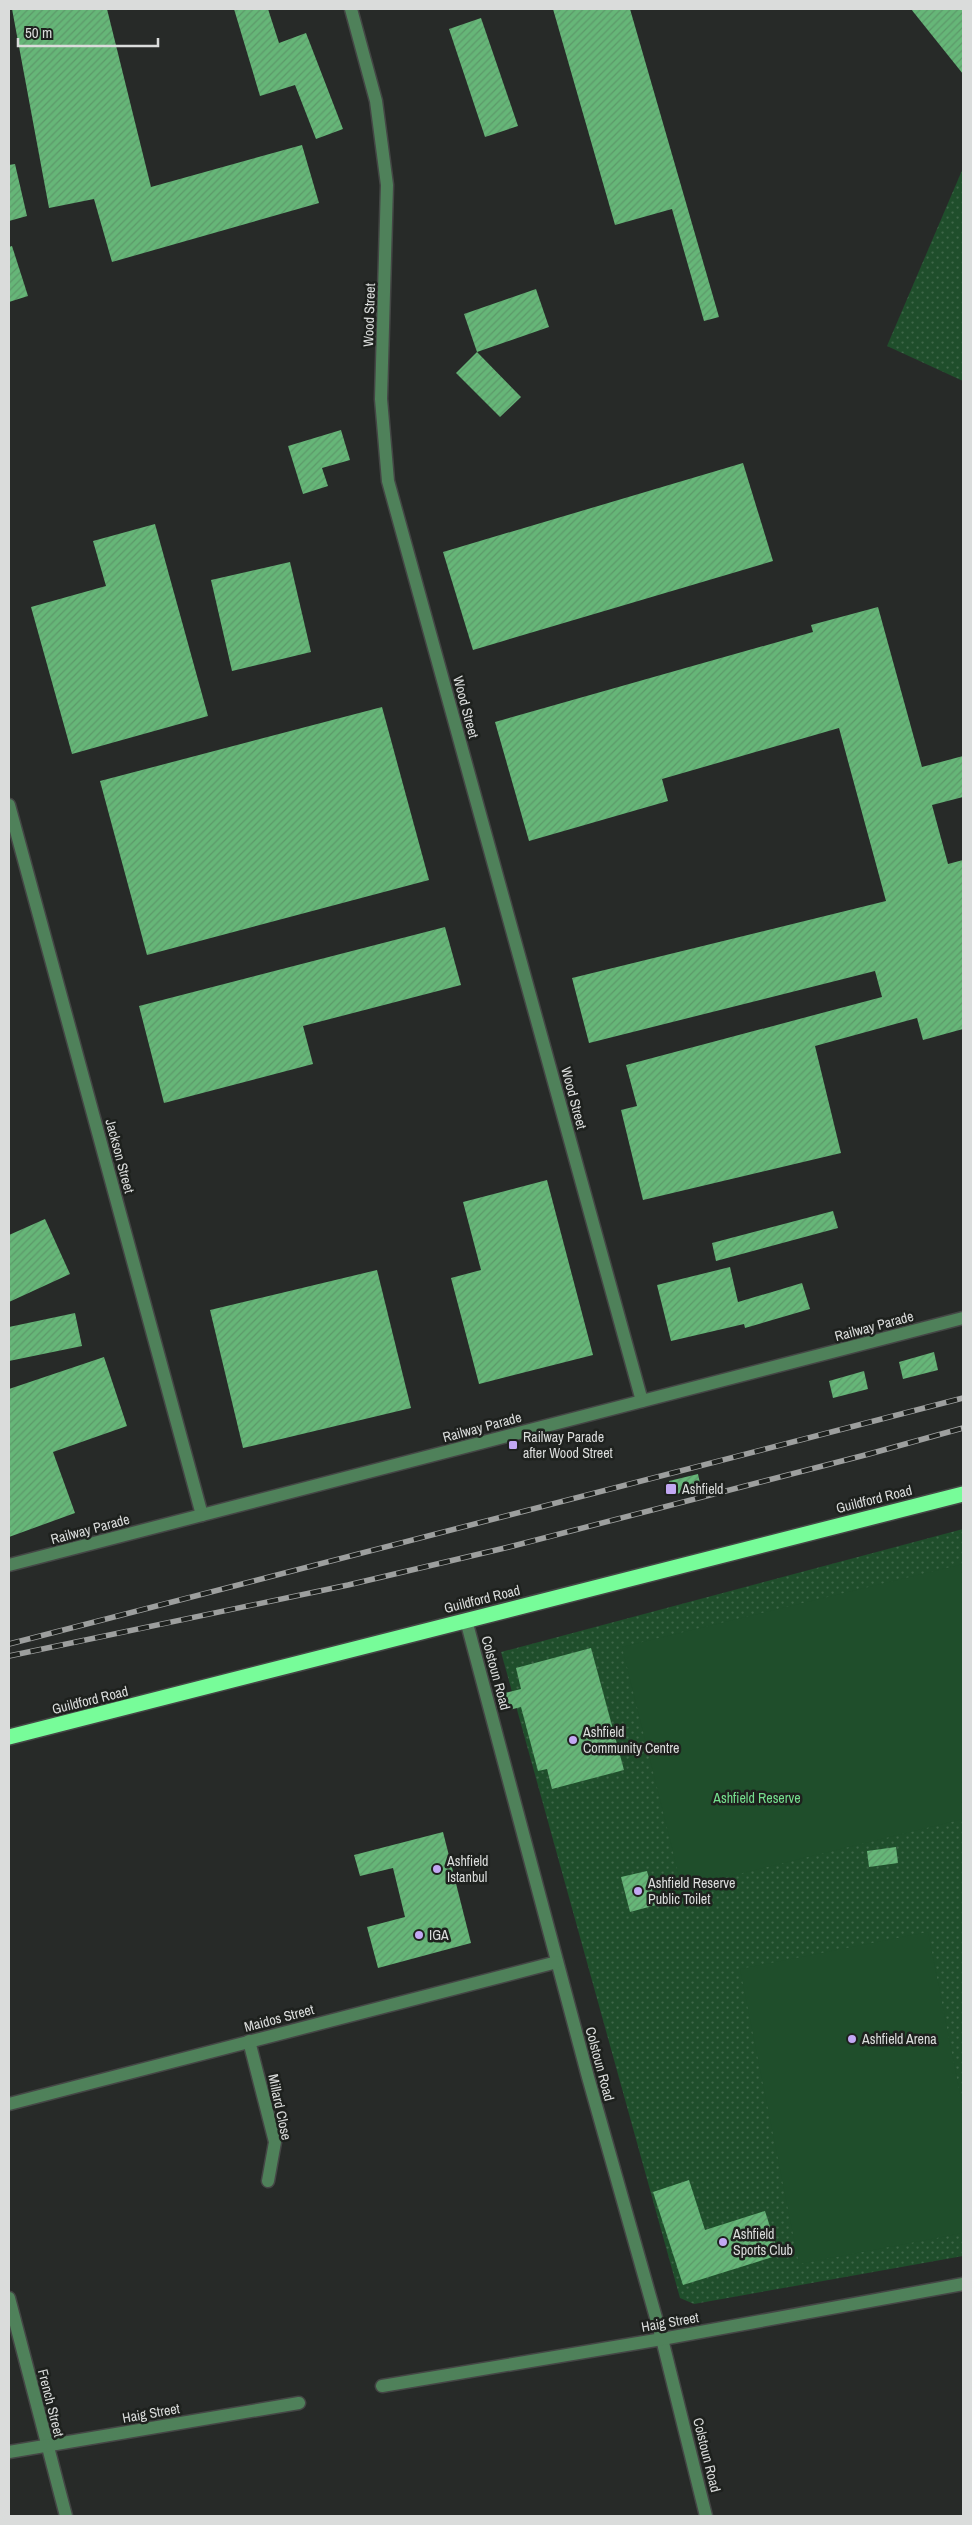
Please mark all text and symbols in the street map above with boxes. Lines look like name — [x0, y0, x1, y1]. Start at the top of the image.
scale bar — [18, 15, 158, 47]
text: 50 m — [25, 22, 52, 43]
street label: Wood Street — [359, 283, 379, 347]
street label: Wood Street — [449, 674, 483, 740]
street label: Wood Street — [557, 1065, 591, 1131]
street label: Jackson Street — [101, 1117, 139, 1195]
street label: Railway Parade — [833, 1307, 915, 1345]
street label: Railway Parade — [441, 1408, 523, 1446]
place label: Railway Parade after Wood Street — [523, 1428, 613, 1462]
marker: Railway Parade after Wood Street — [507, 1439, 519, 1451]
place label: Ashfield — [681, 1480, 723, 1498]
street label: Guildford Road — [834, 1481, 914, 1517]
marker: Ashfield — [664, 1482, 678, 1496]
street label: Railway Parade — [49, 1510, 131, 1548]
street label: Guildford Road — [442, 1581, 522, 1617]
street label: Colstoun Road — [477, 1634, 515, 1712]
street label: Guildford Road — [50, 1682, 130, 1718]
place label: Ashfield Community Centre — [582, 1723, 679, 1757]
marker: Ashfield Community Centre — [567, 1734, 579, 1746]
park label: Ashfield Reserve — [712, 1789, 801, 1807]
place label: Ashfield Istanbul — [446, 1852, 488, 1886]
marker: Ashfield Istanbul — [431, 1863, 443, 1875]
place label: Ashfield Reserve Public Toilet — [647, 1874, 735, 1908]
marker: Ashfield Reserve Public Toilet — [632, 1885, 644, 1897]
place label: IGA — [429, 1926, 449, 1944]
marker: IGA — [413, 1929, 425, 1941]
street label: Maidos Street — [242, 2000, 316, 2036]
street label: Colstoun Road — [581, 2025, 619, 2103]
place label: Ashfield Arena — [861, 2030, 937, 2048]
marker: Ashfield Arena — [846, 2033, 858, 2045]
street label: Millard Close — [264, 2072, 296, 2142]
place label: Ashfield Sports Club — [732, 2225, 793, 2259]
marker: Ashfield Sports Club — [717, 2236, 729, 2248]
street label: Haig Street — [640, 2308, 700, 2336]
street label: French Street — [34, 2367, 68, 2439]
street label: Haig Street — [121, 2399, 181, 2427]
street label: Colstoun Road — [689, 2416, 725, 2494]

